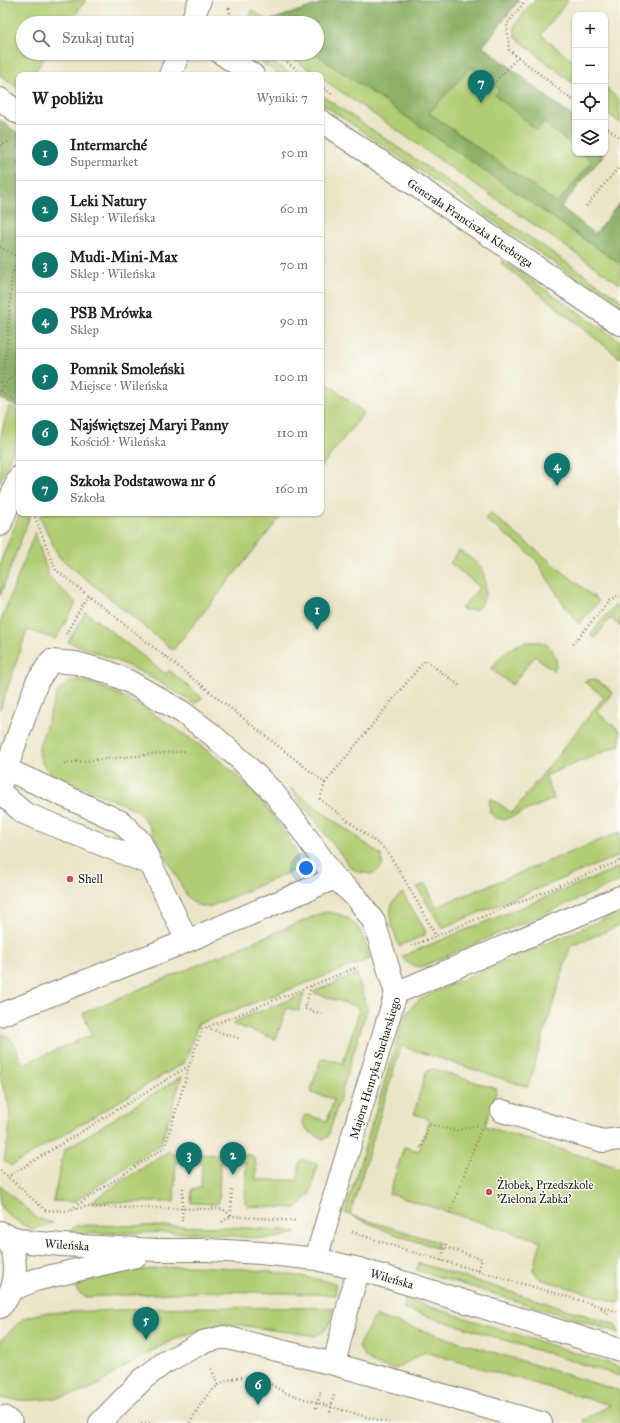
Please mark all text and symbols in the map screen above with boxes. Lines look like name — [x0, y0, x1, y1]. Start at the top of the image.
map controls — [572, 12, 608, 156]
button: + — [572, 12, 608, 48]
search box — [16, 16, 324, 60]
icon: search — [30, 27, 52, 49]
text: Szukaj tutaj — [62, 29, 134, 47]
button: − — [572, 48, 608, 84]
pin: 7 — [468, 70, 494, 103]
button: locate — [572, 84, 608, 120]
text: W pobliżu — [32, 88, 103, 109]
text: Wyniki: 7 — [257, 90, 308, 106]
button: layers — [572, 120, 608, 156]
text: Intermarché — [70, 136, 147, 154]
text: 1 — [42, 145, 48, 161]
text: 50 m — [281, 145, 308, 161]
text: Supermarket — [70, 154, 138, 170]
street label: Generała Franciszka Kleeberga — [404, 176, 536, 272]
text: Leki Natury — [70, 192, 146, 210]
text: 2 — [42, 201, 48, 217]
text: 60 m — [280, 201, 308, 217]
text: Sklep · Wileńska — [70, 210, 155, 226]
text: Mudi-Mini-Max — [70, 248, 178, 266]
text: 3 — [42, 257, 48, 273]
text: 70 m — [280, 257, 308, 273]
text: Sklep · Wileńska — [70, 266, 155, 282]
text: PSB Mrówka — [70, 304, 152, 322]
text: 4 — [41, 313, 49, 329]
text: 90 m — [280, 313, 308, 329]
text: Sklep — [70, 322, 99, 338]
text: Pomnik Smoleński — [70, 360, 185, 378]
text: 5 — [42, 369, 48, 385]
text: 100 m — [274, 369, 308, 385]
text: Miejsce · Wileńska — [70, 378, 168, 394]
text: Najświętszej Maryi Panny — [70, 416, 228, 434]
text: 6 — [42, 425, 48, 441]
text: 110 m — [276, 425, 308, 441]
text: Kościół · Wileńska — [70, 434, 166, 450]
pin: 4 — [544, 453, 570, 486]
text: Szkoła Podstawowa nr 6 — [70, 472, 215, 490]
text: 7 — [42, 481, 48, 497]
text: 160 m — [275, 481, 308, 497]
text: Szkoła — [70, 490, 105, 506]
pin: 1 — [304, 597, 330, 630]
your location — [296, 858, 316, 878]
place label: Shell — [78, 872, 104, 886]
marker: Shell — [65, 874, 75, 884]
street label: Majora Henryka Sucharskiego — [347, 995, 404, 1141]
pin: 3 — [176, 1142, 202, 1175]
pin: 2 — [220, 1142, 246, 1175]
place label: Żłobek, Przedszkole 'Zielona Żabka' — [497, 1177, 593, 1206]
marker: Żłobek, Przedszkole 'Zielona Żabka' — [484, 1187, 494, 1197]
street label: Wileńska — [44, 1236, 91, 1254]
street label: Wileńska — [369, 1266, 416, 1292]
pin: 5 — [133, 1307, 159, 1340]
pin: 6 — [245, 1372, 271, 1405]

